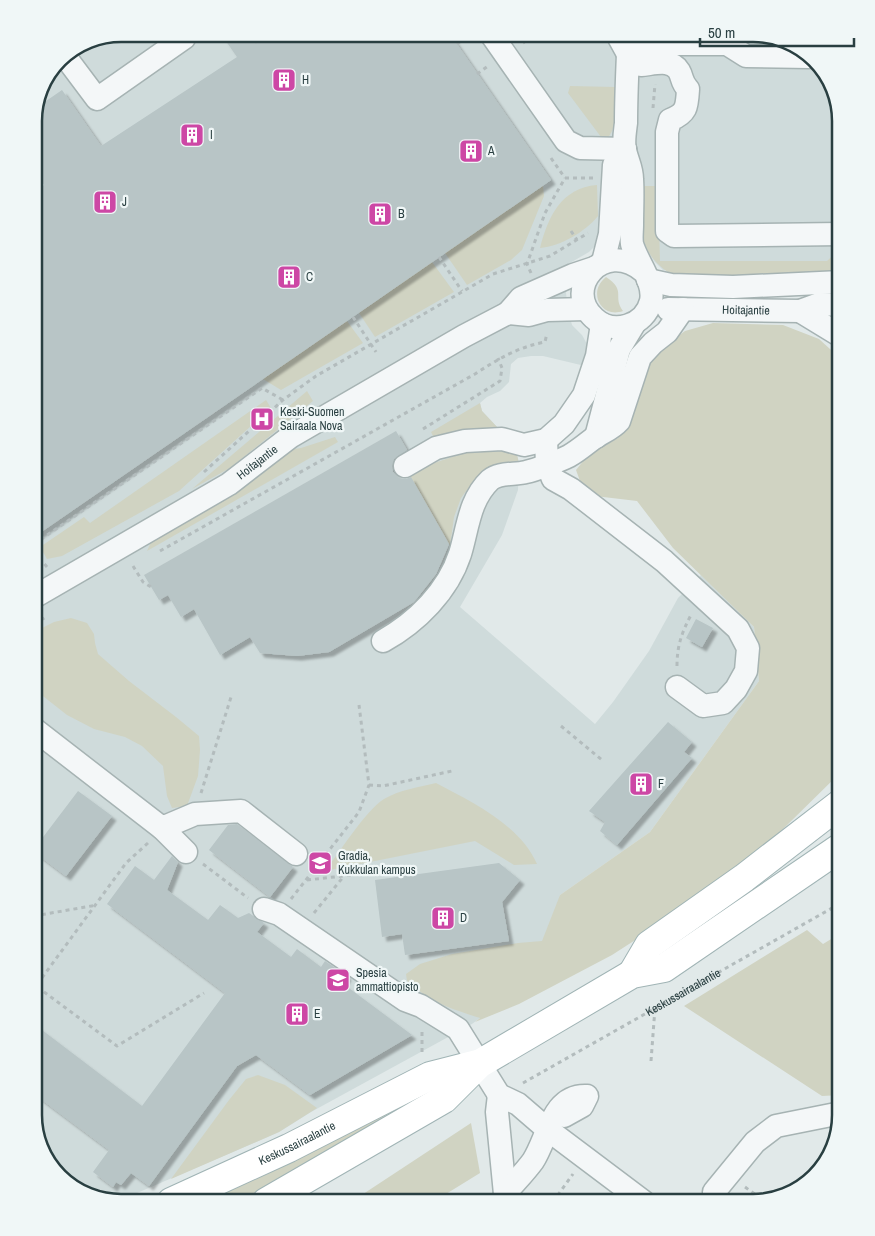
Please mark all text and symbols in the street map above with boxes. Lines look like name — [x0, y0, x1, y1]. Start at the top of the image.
scale bar — [700, 15, 854, 47]
text: 50 m — [708, 22, 735, 43]
building icon: H — [271, 67, 297, 93]
place label: H — [302, 72, 309, 88]
building icon: I — [179, 122, 205, 148]
place label: I — [210, 127, 213, 143]
building icon: A — [458, 138, 484, 164]
place label: A — [487, 143, 495, 159]
building icon: J — [92, 189, 118, 215]
place label: J — [122, 194, 127, 210]
building icon: B — [367, 201, 393, 227]
place label: B — [398, 206, 405, 222]
building icon: C — [276, 264, 302, 290]
place label: C — [306, 269, 313, 285]
street label: Hoitajantie — [722, 302, 770, 319]
place label: Keski-Suomen Sairaala Nova — [280, 404, 345, 434]
hospital icon: Keski-Suomen Sairaala Nova — [249, 406, 275, 432]
street label: Hoitajantie — [233, 441, 281, 483]
building icon: F — [628, 771, 654, 797]
place label: F — [658, 776, 664, 792]
place label: Gradia, Kukkulan kampus — [338, 848, 416, 878]
school or university icon: Gradia, Kukkulan kampus — [307, 850, 333, 876]
building icon: D — [430, 905, 456, 931]
place label: D — [460, 910, 467, 926]
place label: Spesia ammattiopisto — [356, 965, 418, 995]
street label: Keskussairaalantie — [643, 965, 724, 1020]
school or university icon: Spesia ammattiopisto — [325, 967, 351, 993]
building icon: E — [284, 1001, 310, 1027]
place label: E — [314, 1006, 321, 1022]
street label: Keskussairaalantie — [256, 1118, 338, 1169]

